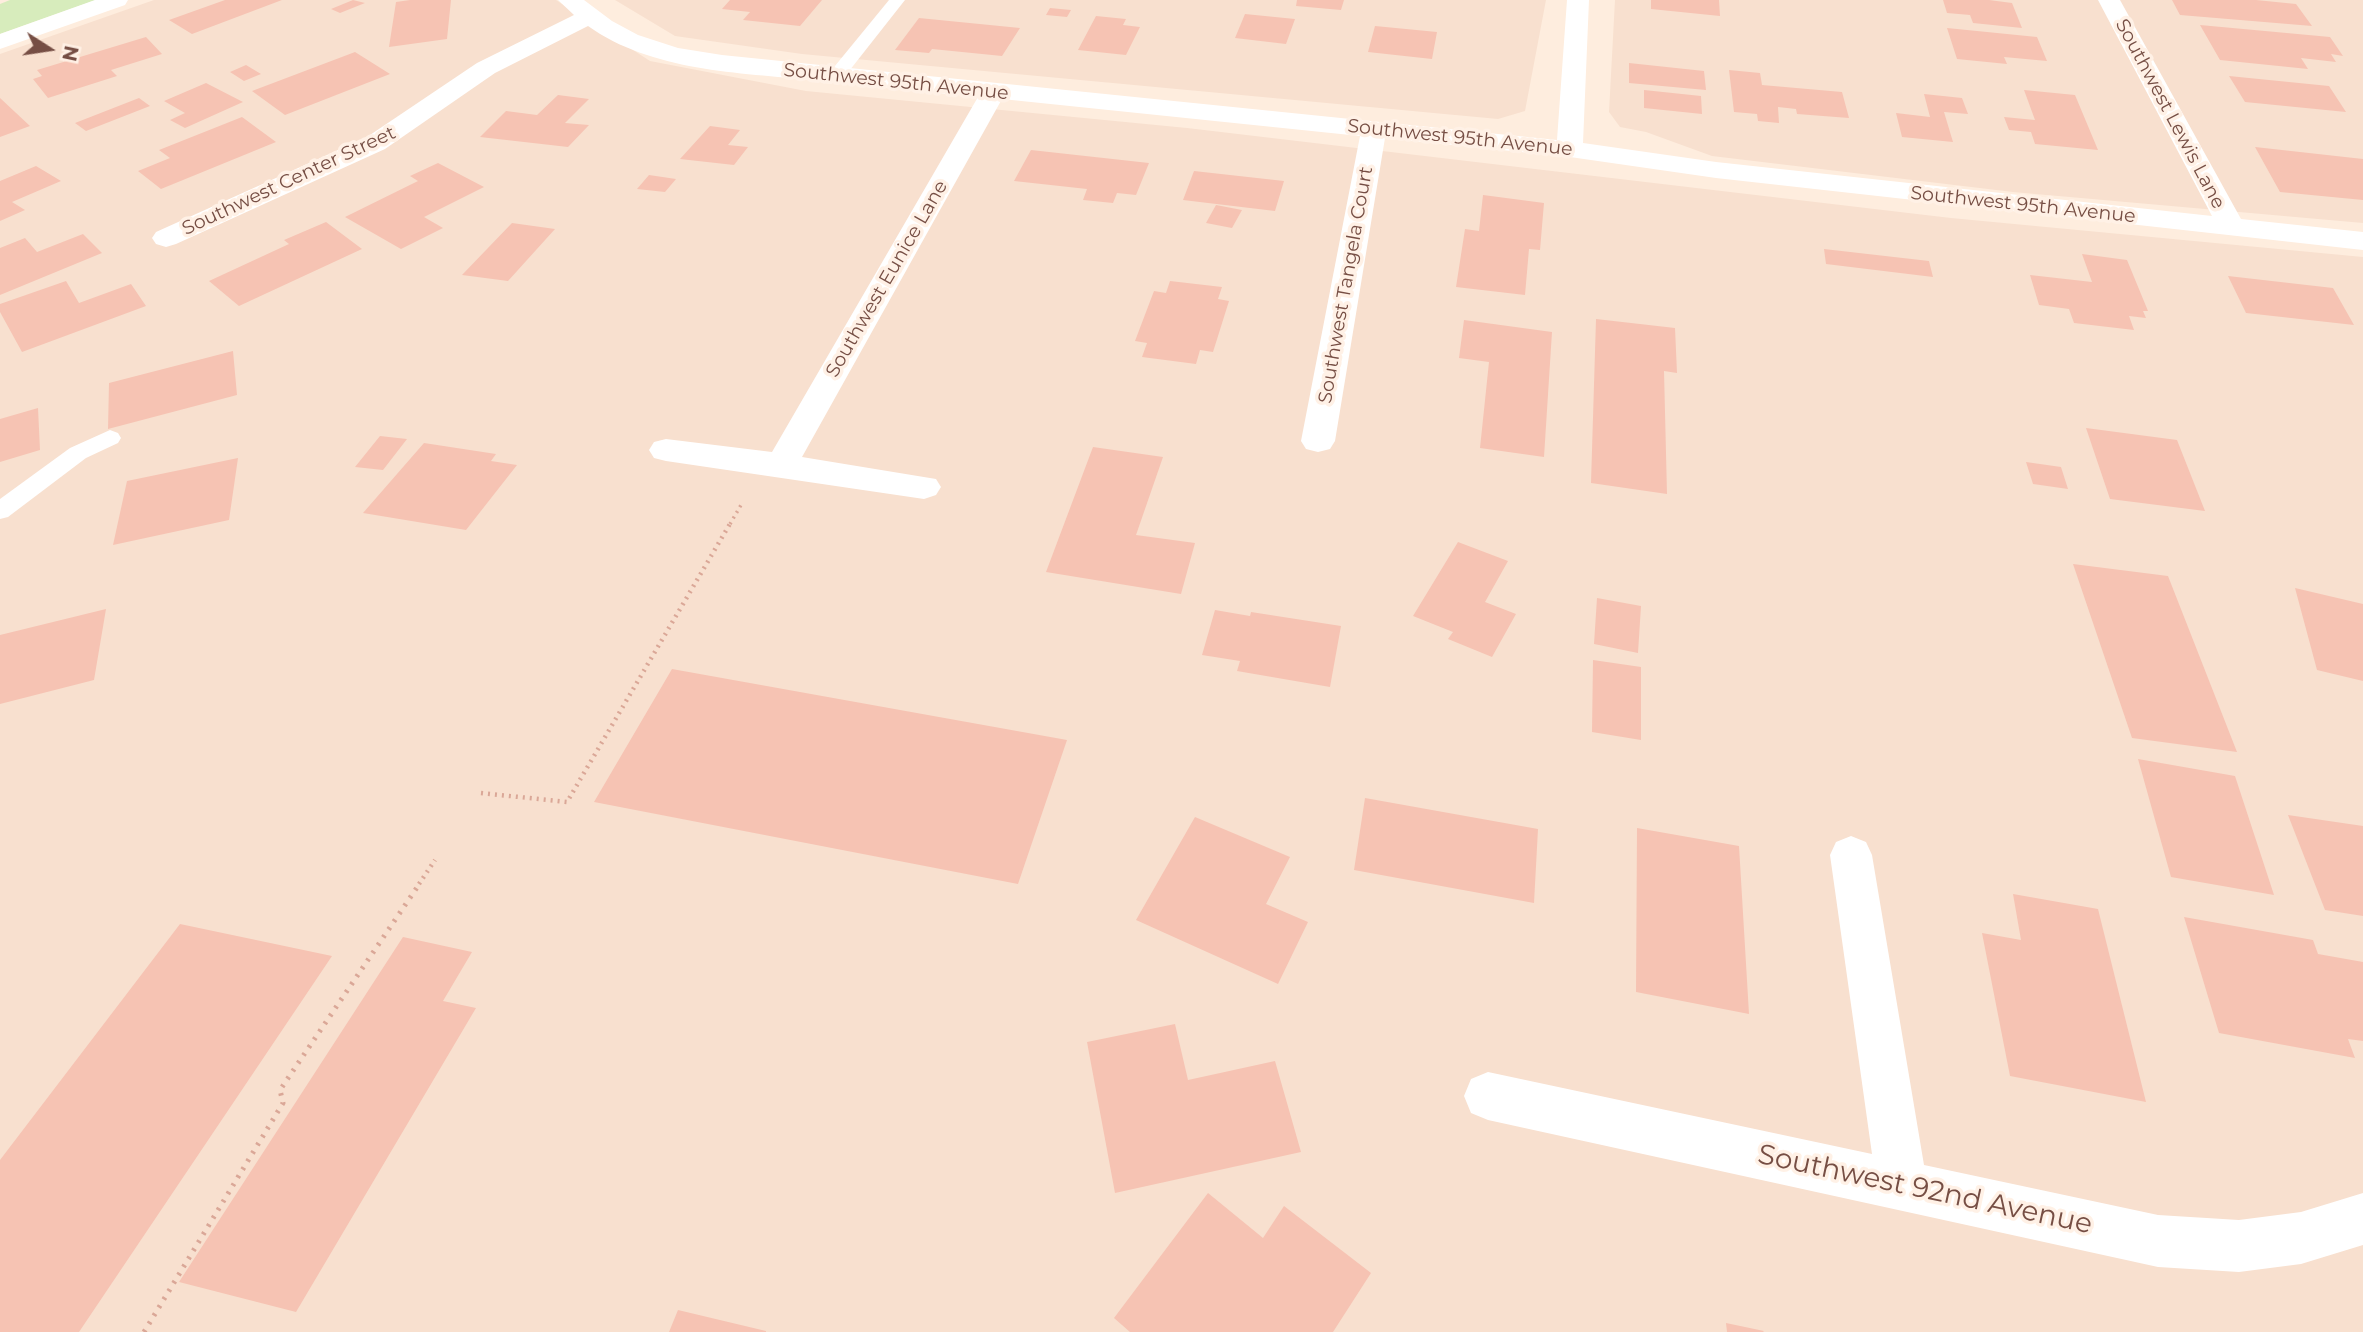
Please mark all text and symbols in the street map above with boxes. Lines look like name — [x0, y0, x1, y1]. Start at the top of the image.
north arrow — [14, 14, 84, 84]
street label: Southwest Lewis Lane — [2110, 15, 2230, 213]
text: N — [57, 44, 83, 63]
street label: Southwest 95th Avenue — [782, 59, 1010, 105]
street label: Southwest 95th Avenue — [1346, 115, 1574, 161]
street label: Southwest Center Street — [179, 121, 399, 241]
street label: Southwest Tangela Court — [1314, 165, 1378, 405]
street label: Southwest Eunice Lane — [821, 176, 953, 382]
street label: Southwest 95th Avenue — [1909, 182, 2137, 228]
street label: Southwest 92nd Avenue — [1755, 1138, 2095, 1242]

